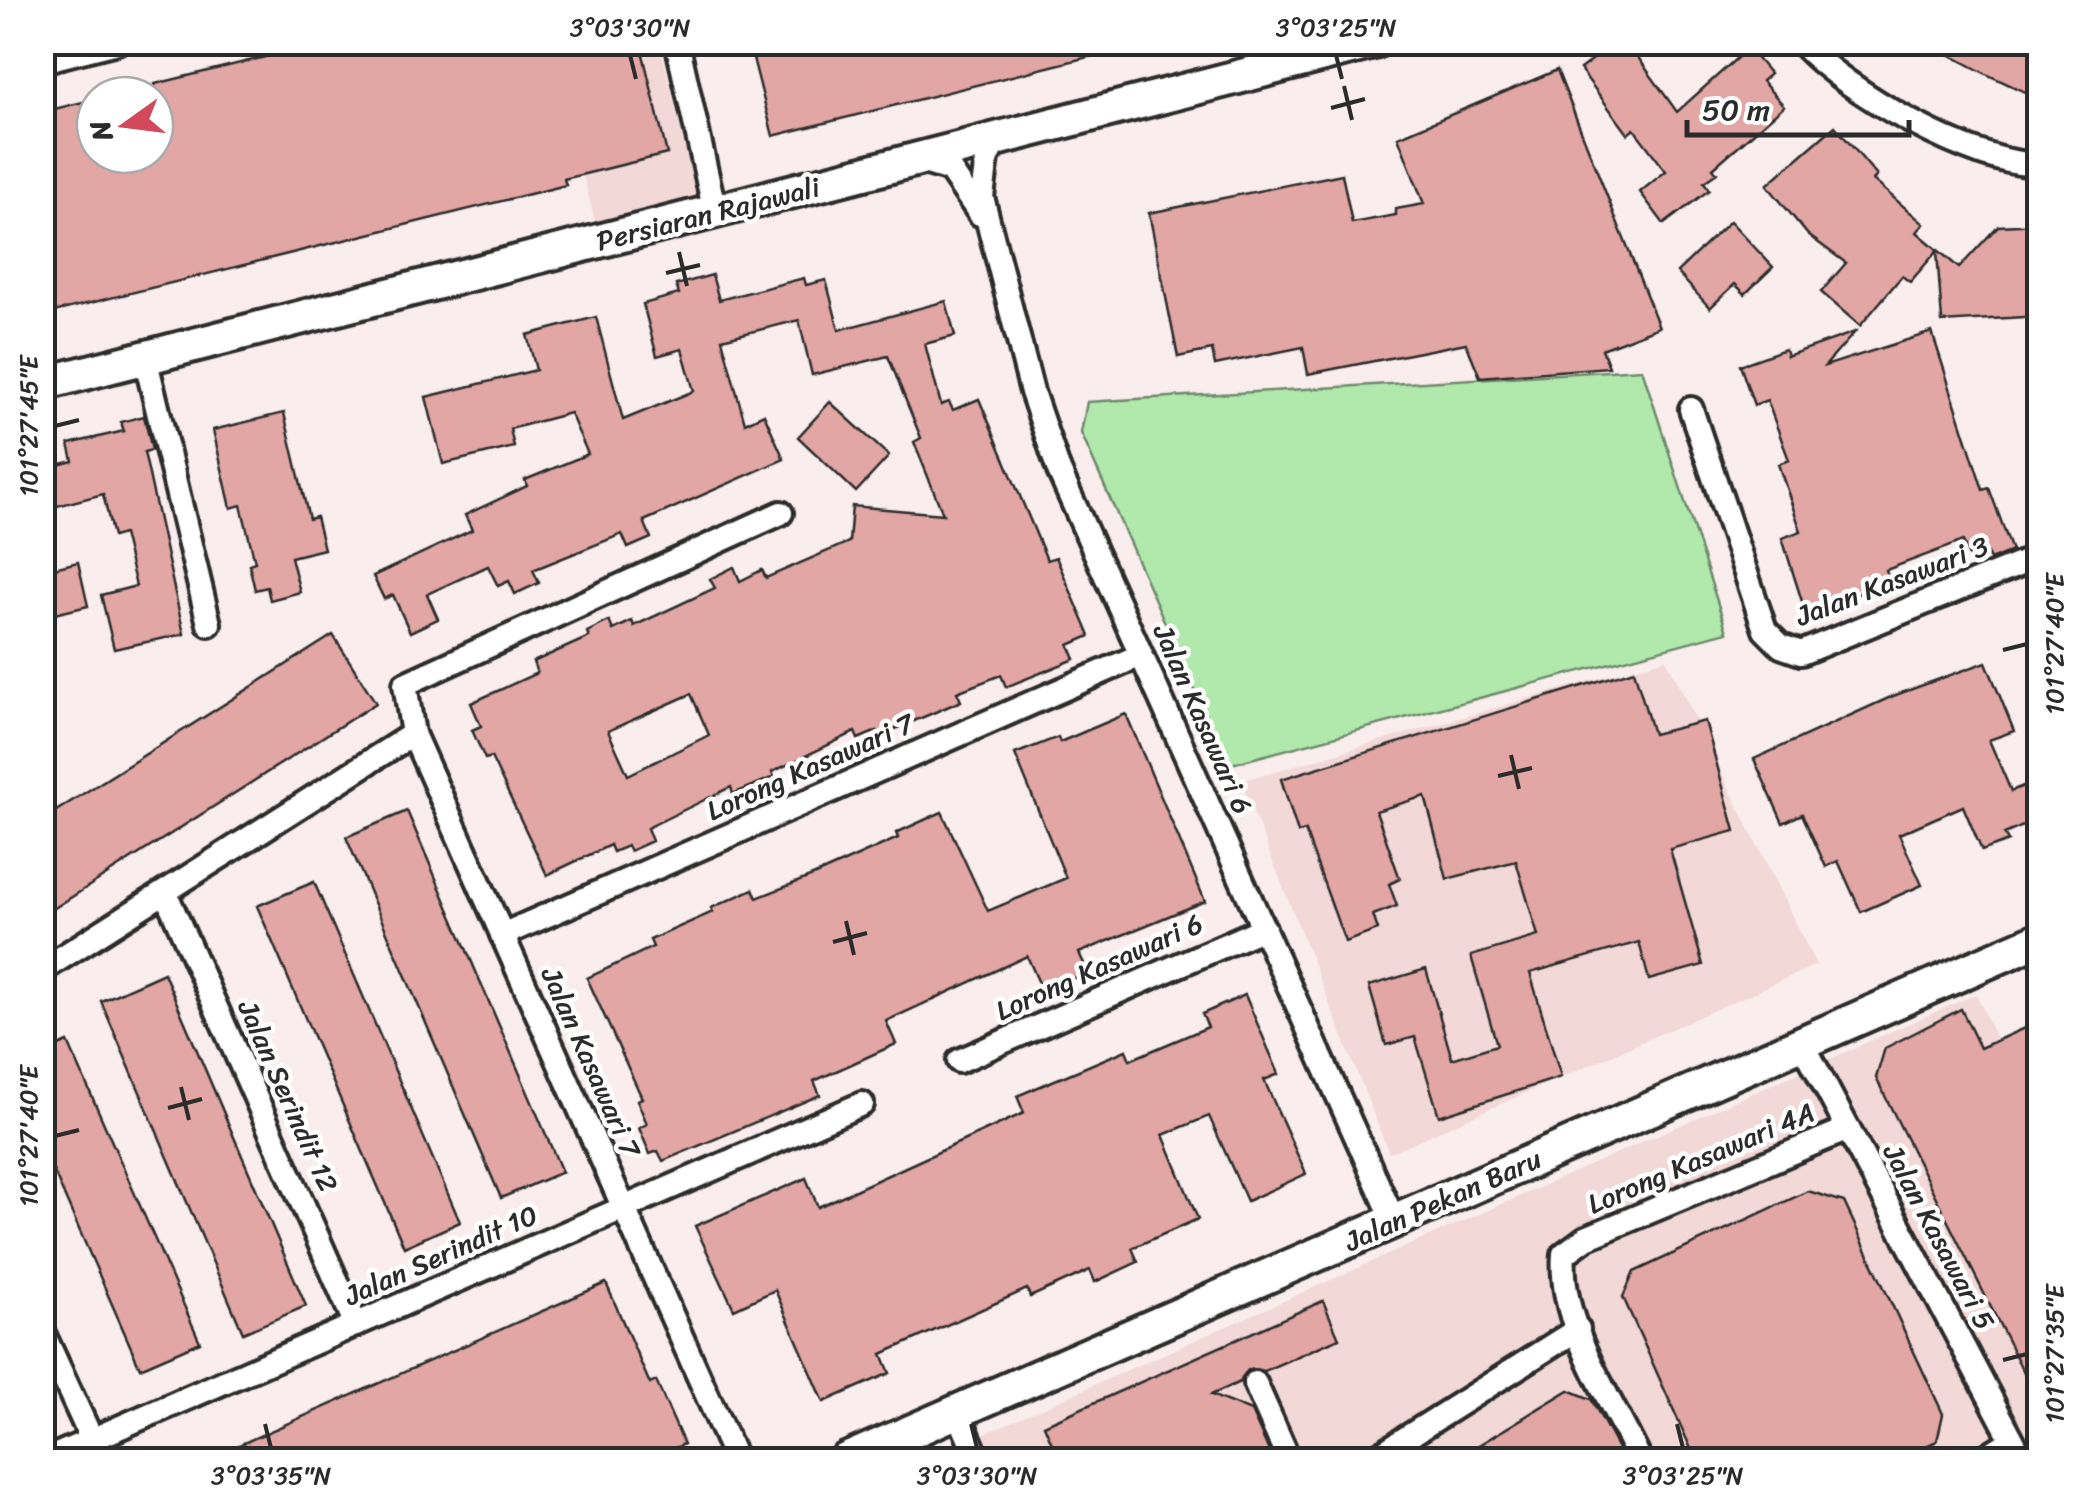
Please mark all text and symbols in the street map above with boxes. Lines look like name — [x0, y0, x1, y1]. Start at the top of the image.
text: 3°03'30"N — [570, 5, 691, 50]
text: 3°03'25"N — [1276, 5, 1397, 50]
north arrow — [75, 75, 175, 175]
scale bar — [1687, 75, 1910, 137]
text: 50 m — [1702, 83, 1770, 137]
text: N — [75, 115, 128, 147]
street label: Persiaran Rajawali — [591, 162, 826, 265]
text: 101°27'45"E — [6, 353, 51, 497]
street label: Jalan Kasawari 3 — [1787, 522, 1996, 641]
text: 101°27'40"E — [2032, 571, 2077, 715]
street label: Jalan Kasawari 6 — [1139, 615, 1267, 822]
street label: Lorong Kasawari 7 — [698, 698, 924, 835]
street label: Lorong Kasawari 6 — [987, 899, 1211, 1035]
street label: Jalan Kasawari 7 — [527, 958, 656, 1167]
street label: Jalan Serindit 12 — [223, 991, 352, 1200]
text: 101°27'40"E — [6, 1063, 51, 1207]
street label: Lorong Kasawari 4A — [1580, 1088, 1822, 1228]
street label: Jalan Kasawari 5 — [1869, 1134, 2009, 1339]
street label: Jalan Pekan Baru — [1336, 1135, 1549, 1266]
street label: Jalan Serindit 10 — [335, 1190, 546, 1320]
text: 101°27'35"E — [2032, 1282, 2077, 1424]
text: 3°03'35"N — [211, 1453, 332, 1498]
text: 3°03'30"N — [917, 1453, 1038, 1498]
text: 3°03'25"N — [1623, 1453, 1744, 1498]

